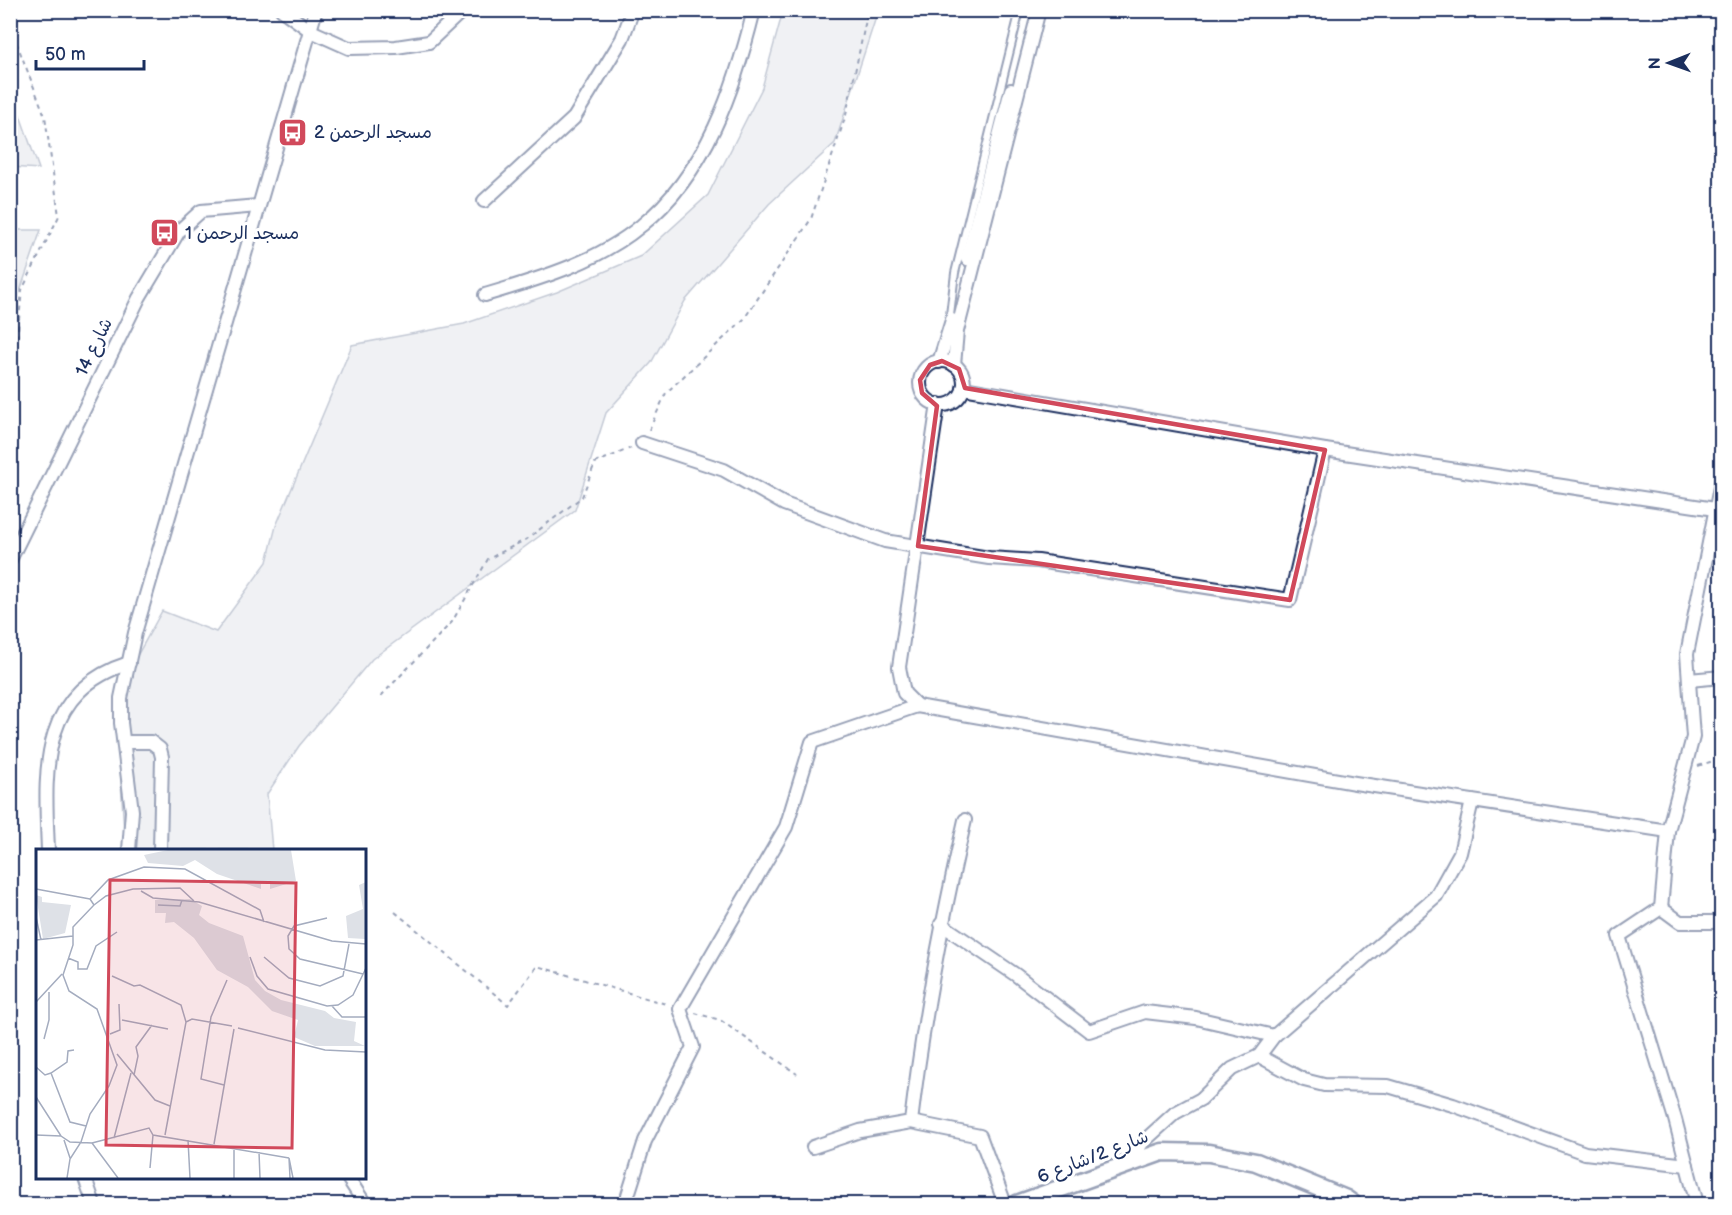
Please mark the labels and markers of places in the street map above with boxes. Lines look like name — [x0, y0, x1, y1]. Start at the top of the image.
bus stop icon: مسجد الرحمن 2 — [277, 116, 309, 148]
place label: مسجد الرحمن 2 — [314, 122, 432, 143]
bus stop icon: مسجد الرحمن 1 — [148, 217, 180, 249]
place label: مسجد الرحمن 1 — [185, 223, 299, 244]

